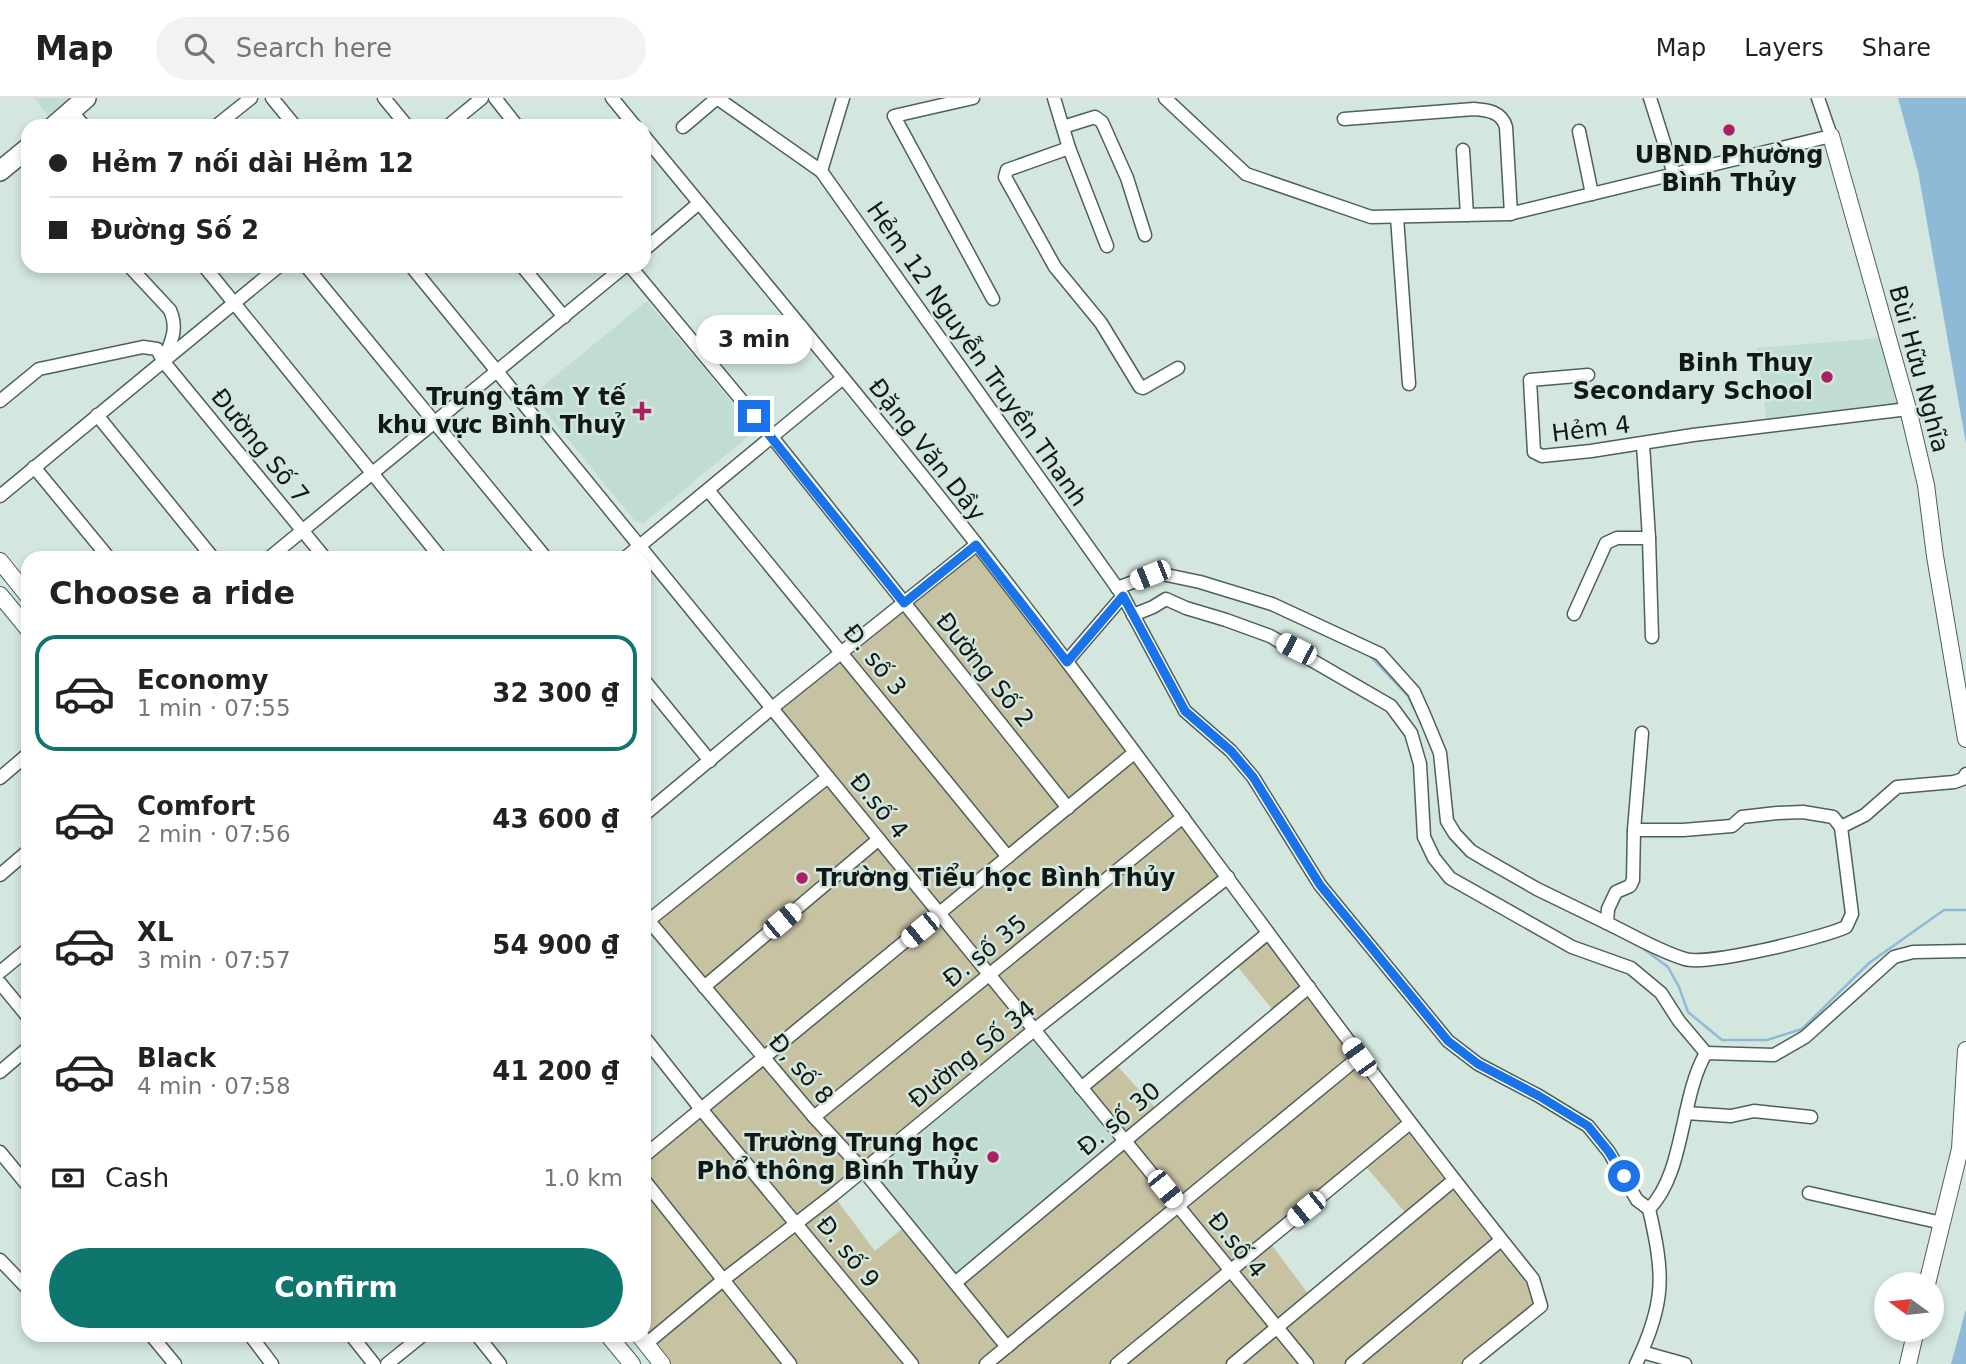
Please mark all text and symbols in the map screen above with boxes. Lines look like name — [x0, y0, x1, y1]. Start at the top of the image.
search box — [156, 17, 646, 80]
text: Map — [35, 29, 114, 68]
icon: search — [180, 29, 218, 67]
text: Search here — [236, 33, 392, 63]
text: Map — [1656, 34, 1706, 62]
text: Layers — [1744, 34, 1824, 62]
text: Share — [1862, 34, 1931, 62]
marker: UBND Phường Bình Thủy — [1721, 122, 1737, 138]
place label: UBND Phường Bình Thủy — [1635, 141, 1823, 197]
text: Hẻm 7 nối dài Hẻm 12 — [91, 148, 414, 178]
street label: Hẻm 12 Nguyễn Truyền Thanh — [861, 196, 1094, 512]
text: Đường Số 2 — [91, 215, 259, 245]
street label: Bùi Hữu Nghĩa — [1883, 282, 1955, 456]
callout: 3 min — [696, 314, 812, 364]
text: 3 min — [718, 326, 790, 352]
place label: Binh Thuy Secondary School — [1573, 349, 1813, 405]
marker: Binh Thuy Secondary School — [1819, 369, 1835, 385]
street label: Đặng Văn Dầy — [863, 373, 991, 527]
street label: Đường Số 7 — [205, 383, 315, 509]
place label: Trung tâm Y tế khu vực Bình Thuỷ — [377, 383, 627, 439]
route end — [738, 400, 770, 432]
marker: Trung tâm Y tế khu vực Bình Thuỷ — [632, 401, 652, 421]
street label: Hẻm 4 — [1550, 410, 1632, 448]
car — [1127, 557, 1174, 593]
text: Choose a ride — [49, 574, 295, 612]
street label: Đường Số 2 — [930, 607, 1040, 733]
street label: Đ. số 3 — [838, 619, 912, 701]
car — [1273, 630, 1320, 668]
icon: car — [53, 662, 116, 725]
text: Economy — [137, 665, 268, 695]
text: 32 300 ₫ — [492, 678, 619, 708]
text: 1 min · 07:55 — [137, 695, 291, 721]
street label: Đ.số 4 — [844, 768, 914, 844]
icon: car — [53, 788, 116, 851]
text: Comfort — [137, 791, 255, 821]
text: 43 600 ₫ — [492, 804, 619, 834]
text: 2 min · 07:56 — [137, 821, 291, 847]
place label: Trường Tiểu học Bình Thủy — [816, 862, 1176, 892]
marker: Trường Tiểu học Bình Thủy — [794, 870, 810, 886]
car — [760, 899, 805, 943]
car — [898, 909, 943, 951]
street label: Đ. số 35 — [938, 909, 1032, 993]
icon: car — [53, 914, 116, 977]
text: XL — [137, 917, 174, 947]
text: 54 900 ₫ — [492, 930, 619, 960]
text: 3 min · 07:57 — [137, 947, 291, 973]
street label: Đường Số 34 — [903, 994, 1041, 1114]
street label: Đ, số 8 — [763, 1028, 839, 1110]
car — [1339, 1034, 1380, 1080]
icon: car — [53, 1040, 116, 1103]
text: Black — [137, 1043, 216, 1073]
text: 41 200 ₫ — [492, 1056, 619, 1086]
text: 4 min · 07:58 — [137, 1073, 291, 1099]
street label: Đ. số 30 — [1072, 1076, 1166, 1162]
place label: Trường Trung học Phổ thông Bình Thủy — [697, 1129, 979, 1185]
marker: Trường Trung học Phổ thông Bình Thủy — [985, 1149, 1001, 1165]
icon: cash — [49, 1159, 87, 1197]
route start — [1608, 1160, 1640, 1192]
text: Cash — [105, 1163, 169, 1193]
text: 1.0 km — [543, 1165, 623, 1191]
car — [1144, 1166, 1187, 1212]
car — [1284, 1188, 1329, 1230]
street label: Đ.số 4 — [1202, 1207, 1272, 1283]
street label: Đ. số 9 — [811, 1211, 885, 1293]
button: Confirm — [49, 1248, 623, 1328]
north arrow — [1874, 1272, 1944, 1342]
map controls — [1874, 1272, 1944, 1342]

